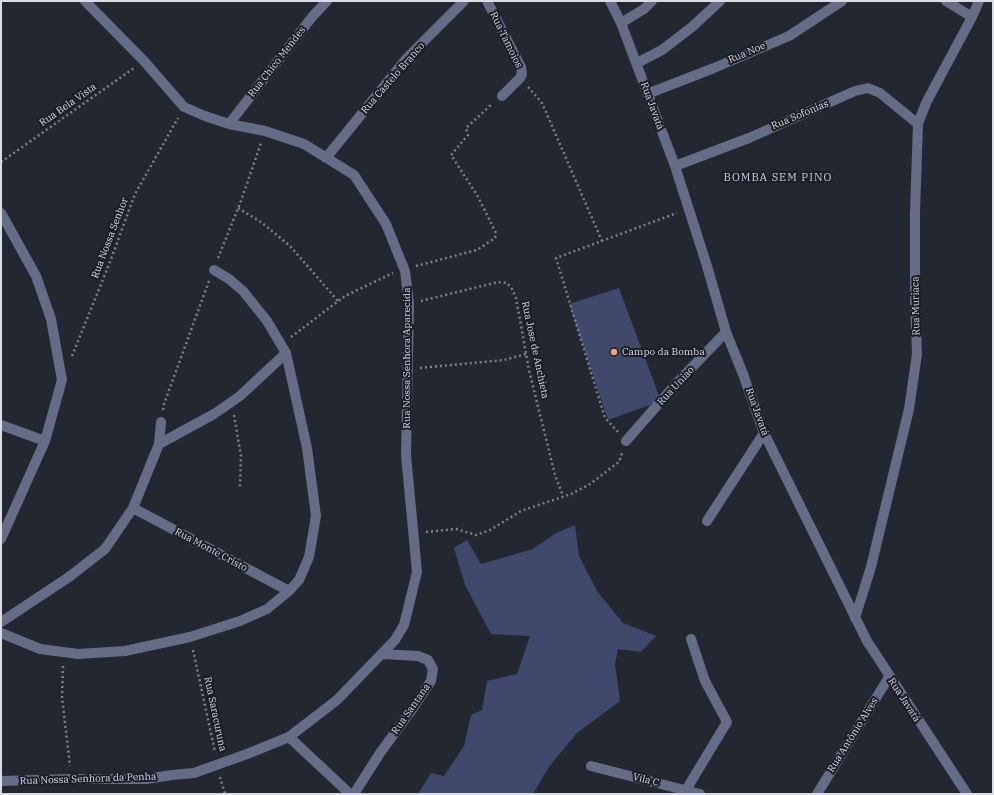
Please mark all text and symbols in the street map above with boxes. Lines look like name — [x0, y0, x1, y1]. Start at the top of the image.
street label: Rua Tamoios — [487, 10, 525, 70]
street label: Rua Chico Mendes — [246, 24, 308, 100]
street label: Rua Castelo Branco — [359, 40, 427, 116]
street label: Rua Noe — [726, 40, 768, 66]
street label: Rua Javatá — [638, 80, 666, 132]
street label: Rua Bela Vista — [37, 81, 99, 129]
street label: Rua Sofonias — [770, 98, 830, 132]
district label: BOMBA SEM PINO — [724, 171, 832, 185]
street label: Rua Nossa Senhor — [89, 196, 131, 280]
street label: Rua Muriaca — [909, 276, 923, 336]
street label: Rua Nossa Senhora Aparecida — [401, 287, 413, 429]
street label: Rua Jose de Anchieta — [519, 300, 551, 400]
place label: Campo da Bomba — [622, 346, 705, 358]
marker: Campo da Bomba — [609, 347, 619, 357]
street label: Rua Uniao — [655, 364, 697, 408]
street label: Rua Javatá — [743, 386, 771, 438]
street label: Rua Monte Cristo — [173, 526, 249, 574]
street label: Rua Saracuruna — [201, 676, 229, 752]
street label: Rua Javatá — [885, 676, 923, 724]
street label: Rua Santana — [389, 681, 433, 737]
street label: Rua Antônio Alves — [825, 695, 881, 775]
street label: Rua Nossa Senhora da Penha — [20, 771, 156, 787]
street label: Vila C — [632, 771, 660, 789]

